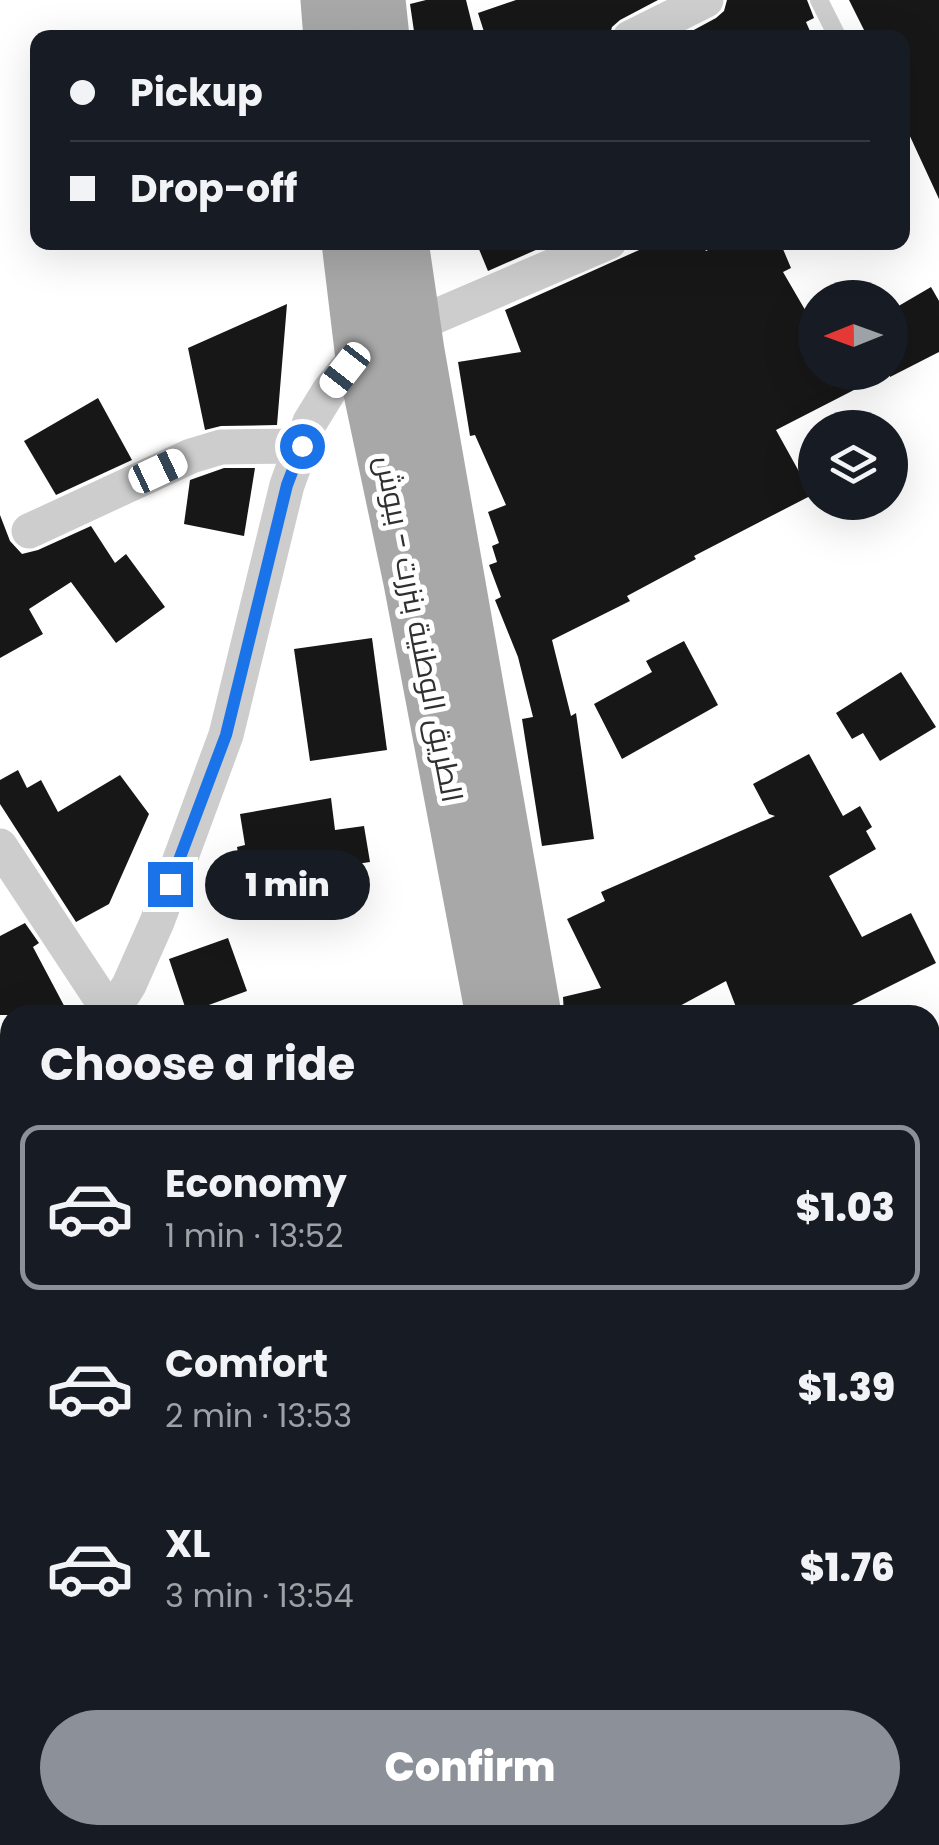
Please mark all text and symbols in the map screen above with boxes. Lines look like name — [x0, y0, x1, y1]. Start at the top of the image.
text: Pickup — [130, 66, 263, 119]
text: Drop-off — [130, 162, 298, 215]
north arrow — [798, 280, 908, 390]
map controls — [798, 280, 908, 520]
car — [315, 337, 375, 403]
button: layers — [798, 410, 908, 520]
route start — [280, 424, 325, 469]
car — [124, 445, 192, 497]
street label: الطريق الوطنية بنزرت - ببوش — [365, 452, 474, 806]
callout: 1 min — [205, 849, 370, 919]
route end — [148, 862, 193, 907]
text: 1 min — [245, 862, 330, 907]
text: Choose a ride — [40, 1033, 355, 1096]
text: Economy — [165, 1157, 347, 1210]
icon: car — [45, 1163, 135, 1253]
text: $1.03 — [796, 1181, 895, 1234]
text: 1 min · 13:52 — [165, 1213, 343, 1258]
text: Comfort — [165, 1337, 328, 1390]
icon: car — [45, 1343, 135, 1433]
text: $1.39 — [798, 1361, 895, 1414]
text: 2 min · 13:53 — [165, 1393, 352, 1438]
text: XL — [165, 1517, 210, 1570]
icon: car — [45, 1523, 135, 1613]
text: $1.76 — [800, 1541, 895, 1594]
text: 3 min · 13:54 — [165, 1573, 354, 1618]
button: Confirm — [40, 1710, 900, 1825]

